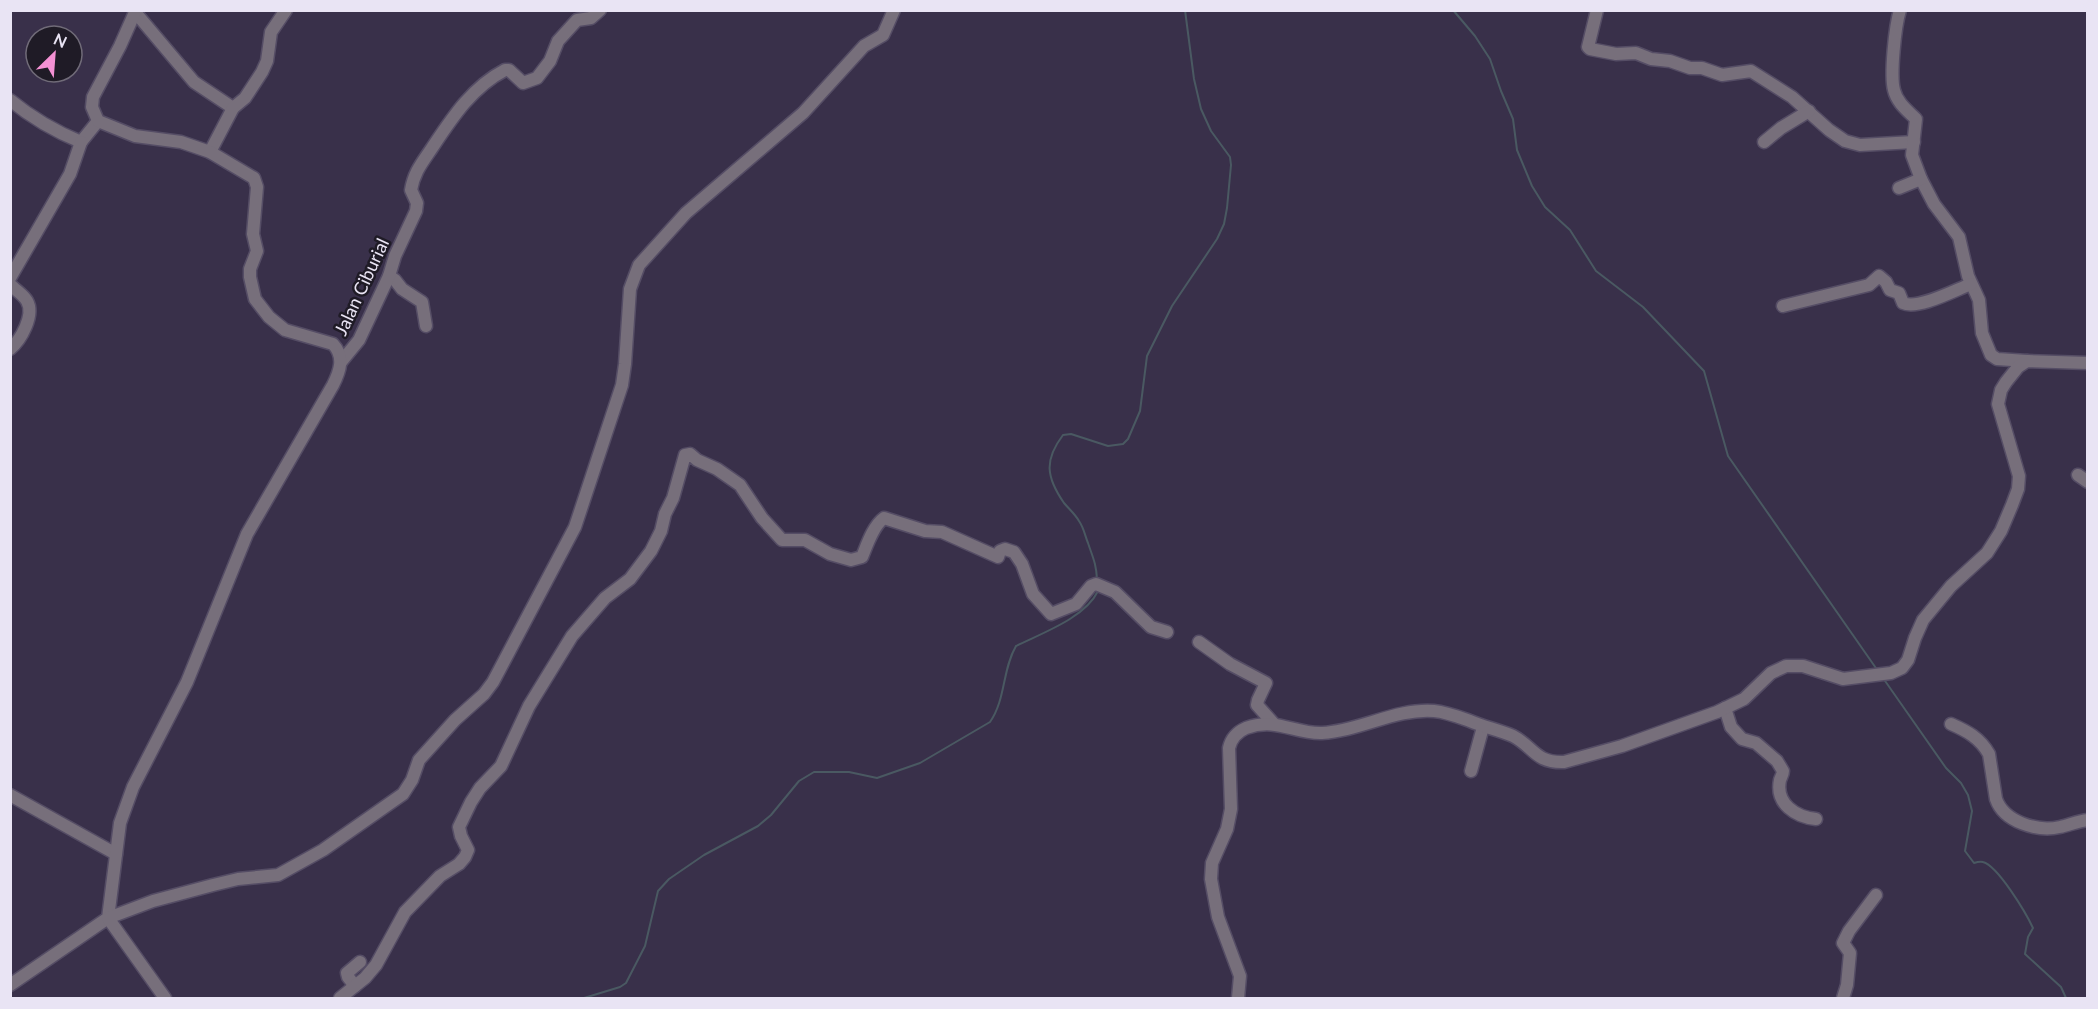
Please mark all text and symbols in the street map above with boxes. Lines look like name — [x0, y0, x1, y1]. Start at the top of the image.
north arrow — [24, 24, 84, 84]
text: N — [51, 29, 70, 51]
street label: Jalan Ciburial — [329, 235, 393, 339]

